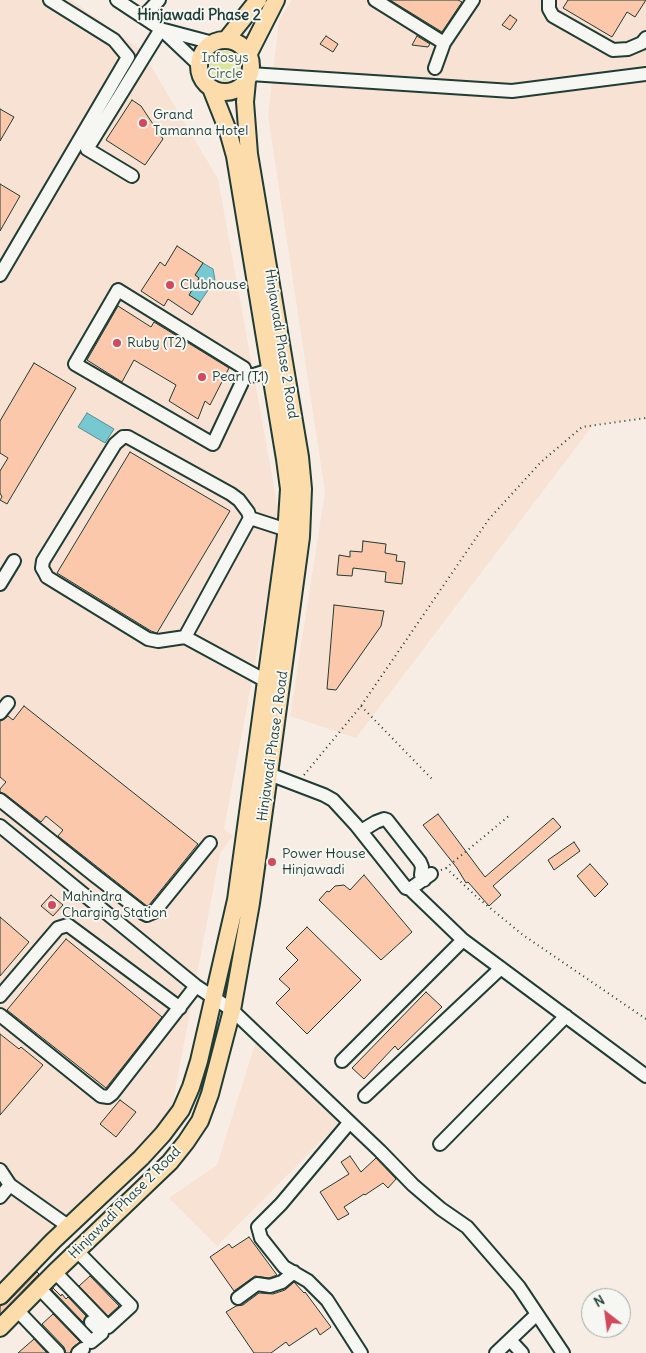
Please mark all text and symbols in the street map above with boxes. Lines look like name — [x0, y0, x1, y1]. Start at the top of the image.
district label: Hinjawadi Phase 2 — [137, 7, 261, 25]
park label: Infosys Circle — [201, 50, 249, 82]
place label: Grand Tamanna Hotel — [153, 107, 248, 140]
marker: Grand Tamanna Hotel — [137, 117, 149, 129]
street label: Hinjawadi Phase 2 Road — [261, 268, 301, 420]
place label: Clubhouse — [180, 277, 246, 293]
marker: Clubhouse — [164, 279, 176, 291]
place label: Ruby (T2) — [127, 335, 186, 351]
marker: Ruby (T2) — [111, 337, 123, 349]
place label: Pearl (T1) — [212, 369, 269, 385]
marker: Pearl (T1) — [196, 371, 208, 383]
street label: Hinjawadi Phase 2 Road — [254, 670, 292, 822]
place label: Power House Hinjawadi — [282, 846, 366, 879]
marker: Power House Hinjawadi — [266, 856, 278, 868]
place label: Mahindra Charging Station — [62, 889, 167, 922]
marker: Mahindra Charging Station — [46, 899, 58, 911]
street label: Hinjawadi Phase 2 Road — [65, 1143, 185, 1263]
north arrow — [581, 1288, 631, 1338]
text: N — [590, 1291, 608, 1311]

